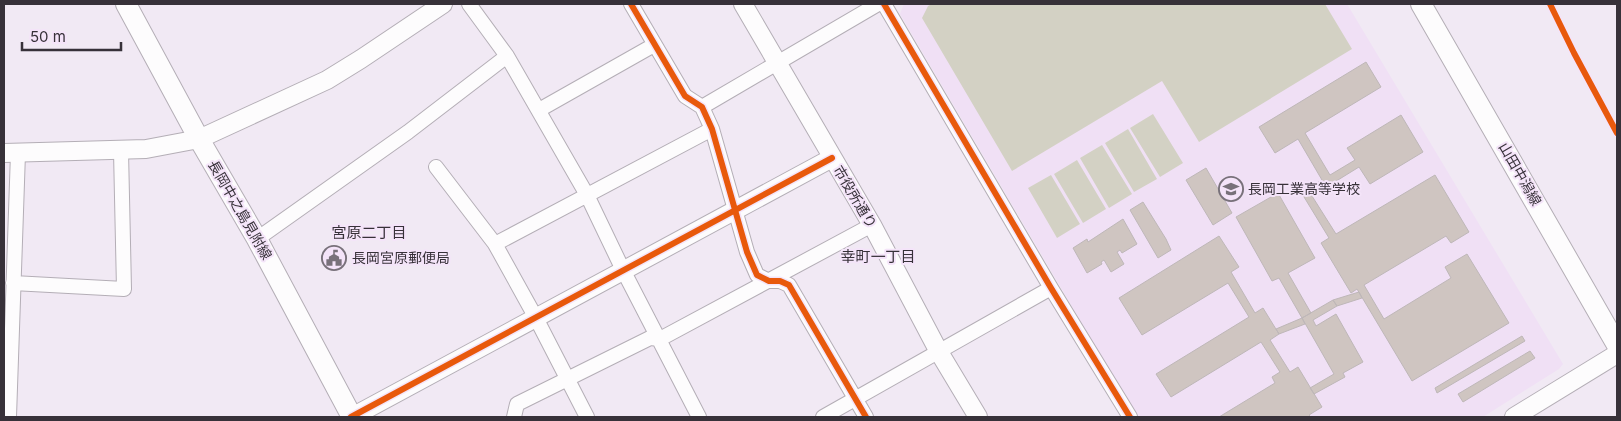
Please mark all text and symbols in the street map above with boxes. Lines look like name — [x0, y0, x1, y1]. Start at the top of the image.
scale bar — [22, 20, 121, 52]
text: 50 m — [30, 27, 66, 46]
street label: 山田中潟線 — [1496, 139, 1545, 208]
street label: 長岡中之島見附線 — [205, 157, 276, 262]
street label: 市役所通り — [830, 162, 881, 231]
school or university icon: 長岡工業高等学校 — [1218, 176, 1244, 202]
place label: 長岡工業高等学校 — [1248, 180, 1360, 197]
district label: 宮原二丁目 — [331, 223, 407, 242]
public building icon: 長岡宮原郵便局 — [321, 245, 347, 271]
district label: 幸町一丁目 — [840, 247, 916, 266]
place label: 長岡宮原郵便局 — [352, 249, 450, 266]

